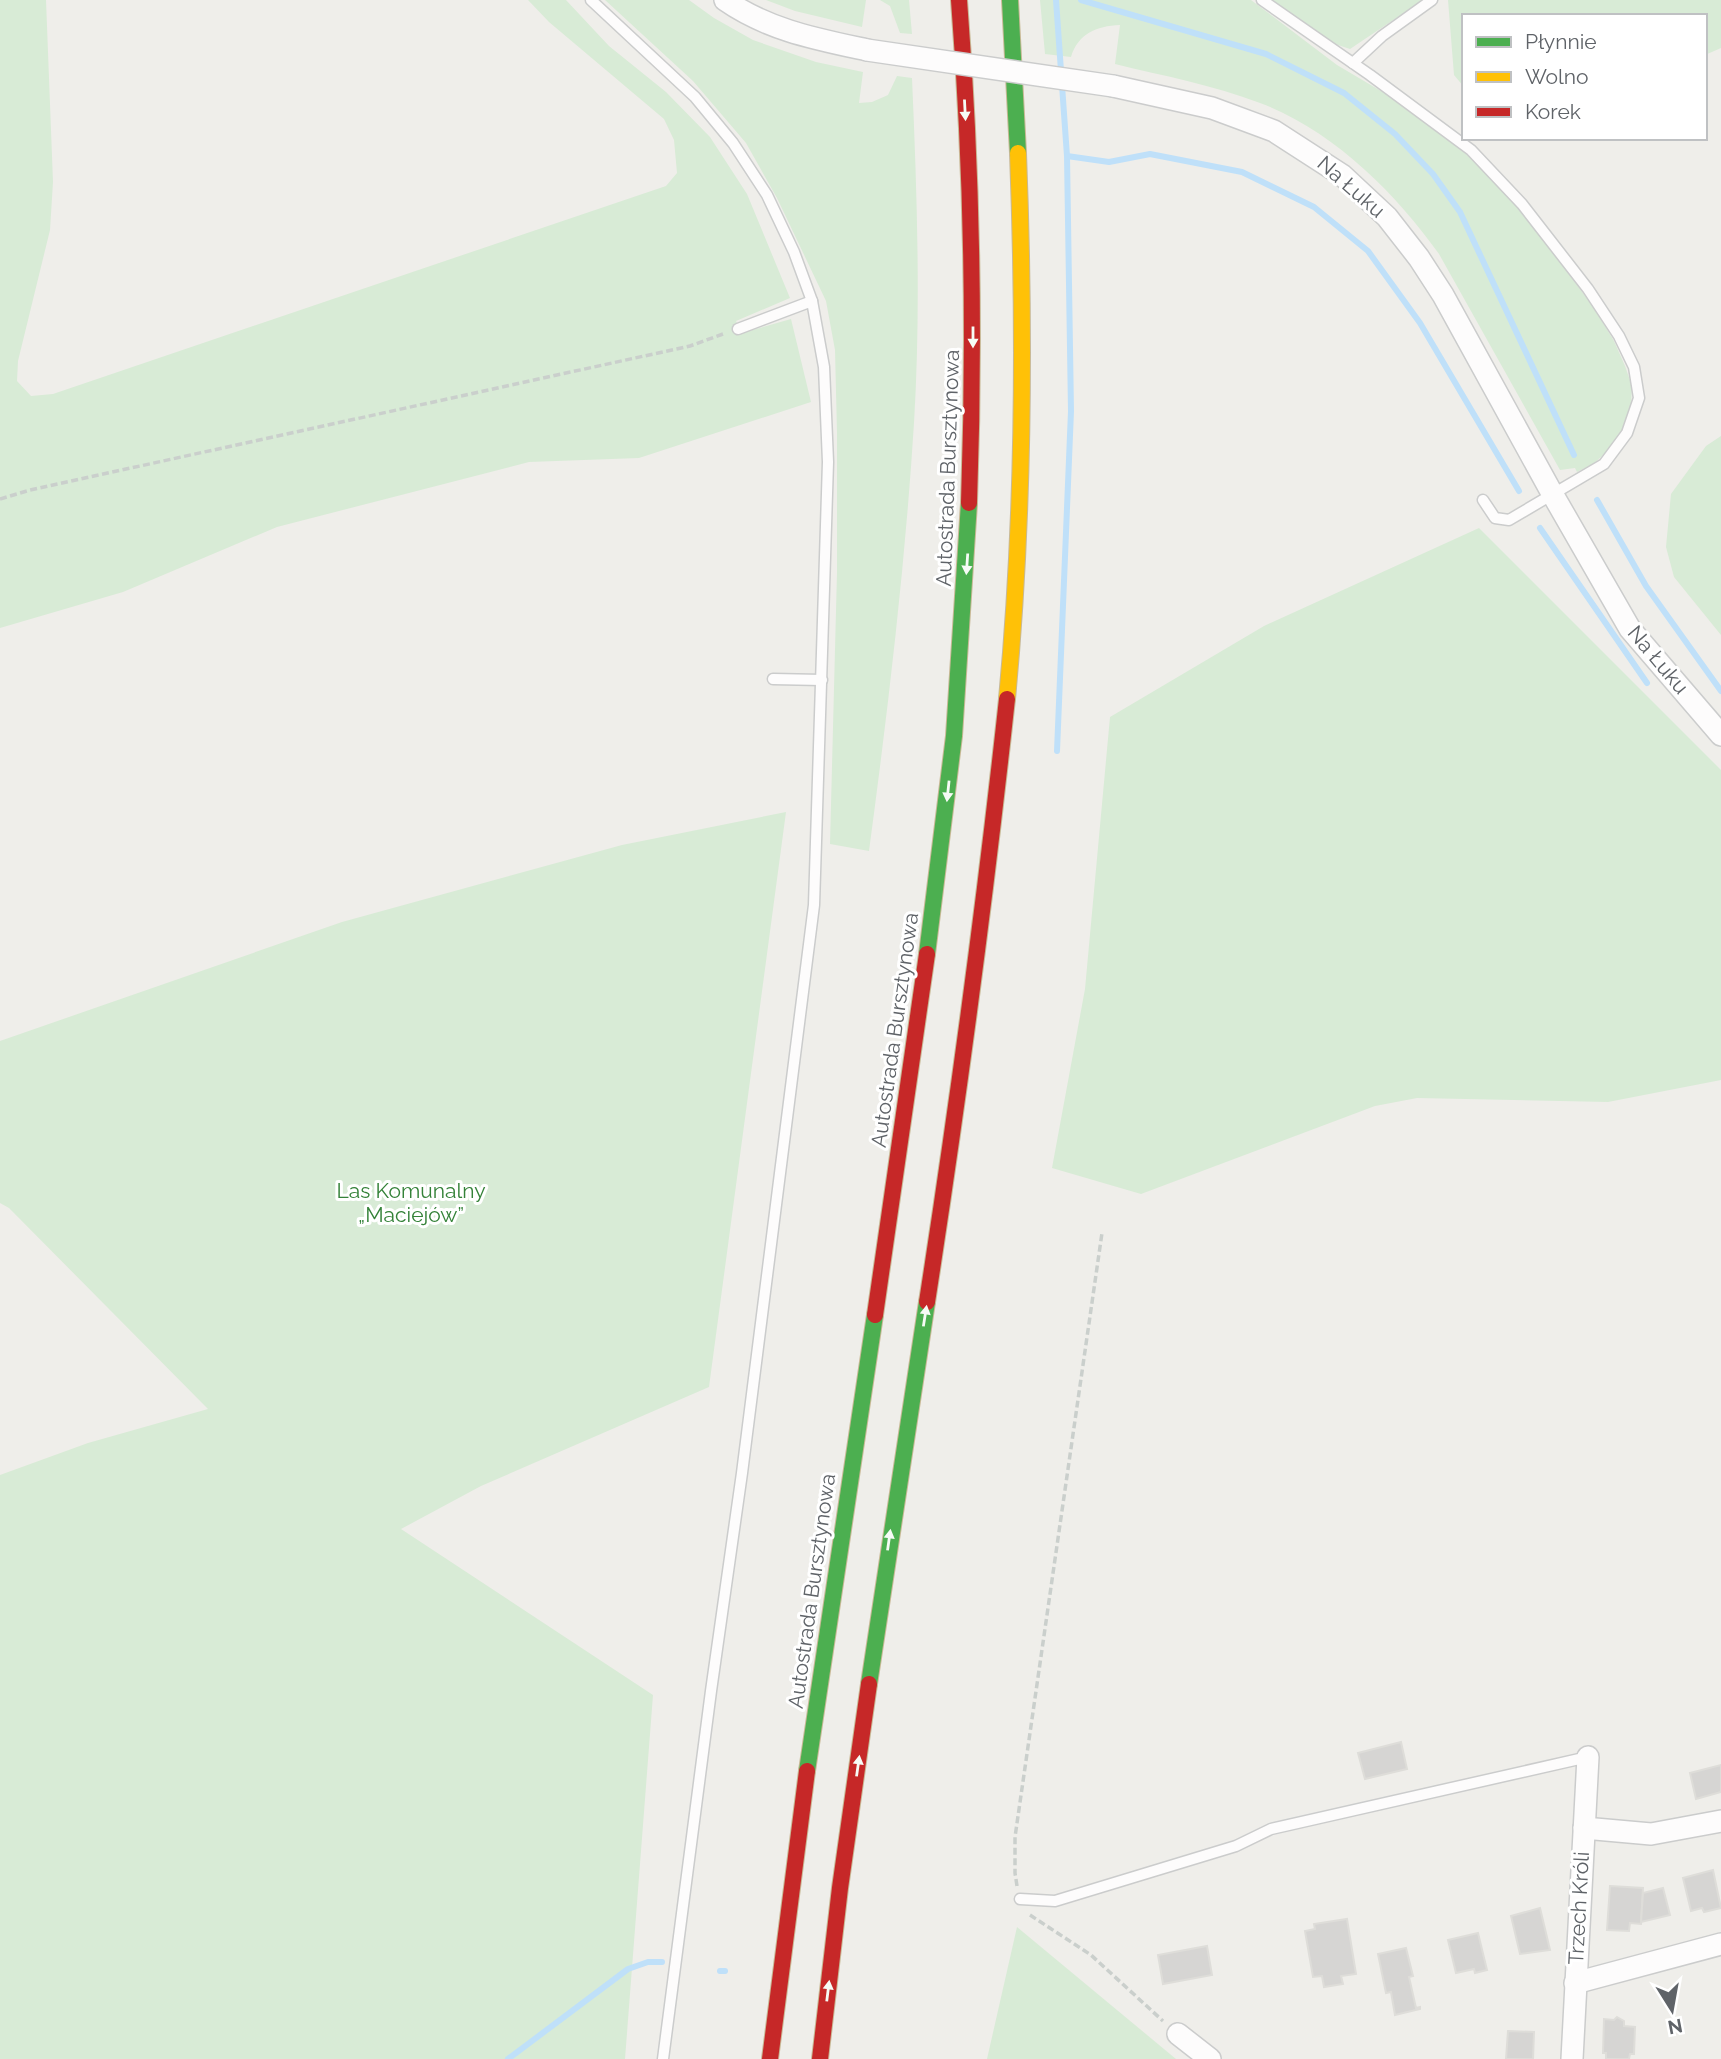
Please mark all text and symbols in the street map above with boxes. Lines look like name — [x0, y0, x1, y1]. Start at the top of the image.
legend — [1462, 14, 1707, 140]
text: Płynnie — [1525, 29, 1597, 54]
text: Wolno — [1525, 64, 1589, 89]
one-way arrow — [960, 99, 971, 121]
text: Korek — [1525, 99, 1581, 124]
street label: Na Łuku — [1312, 151, 1390, 223]
one-way arrow — [967, 326, 979, 348]
street label: Autostrada Bursztynowa — [931, 349, 964, 587]
one-way arrow — [961, 554, 972, 576]
street label: Na Łuku — [1623, 620, 1694, 699]
one-way arrow — [942, 780, 953, 802]
street label: Autostrada Bursztynowa — [866, 911, 923, 1149]
park label: Las Komunalny „Maciejów” — [336, 1178, 486, 1227]
one-way arrow — [919, 1305, 930, 1327]
street label: Autostrada Bursztynowa — [783, 1472, 840, 1710]
one-way arrow — [884, 1529, 895, 1551]
one-way arrow — [852, 1755, 863, 1777]
street label: Trzech Króli — [1563, 1851, 1594, 1965]
north arrow — [1637, 1975, 1707, 2045]
one-way arrow — [823, 1980, 834, 2002]
text: N — [1666, 2015, 1684, 2039]

